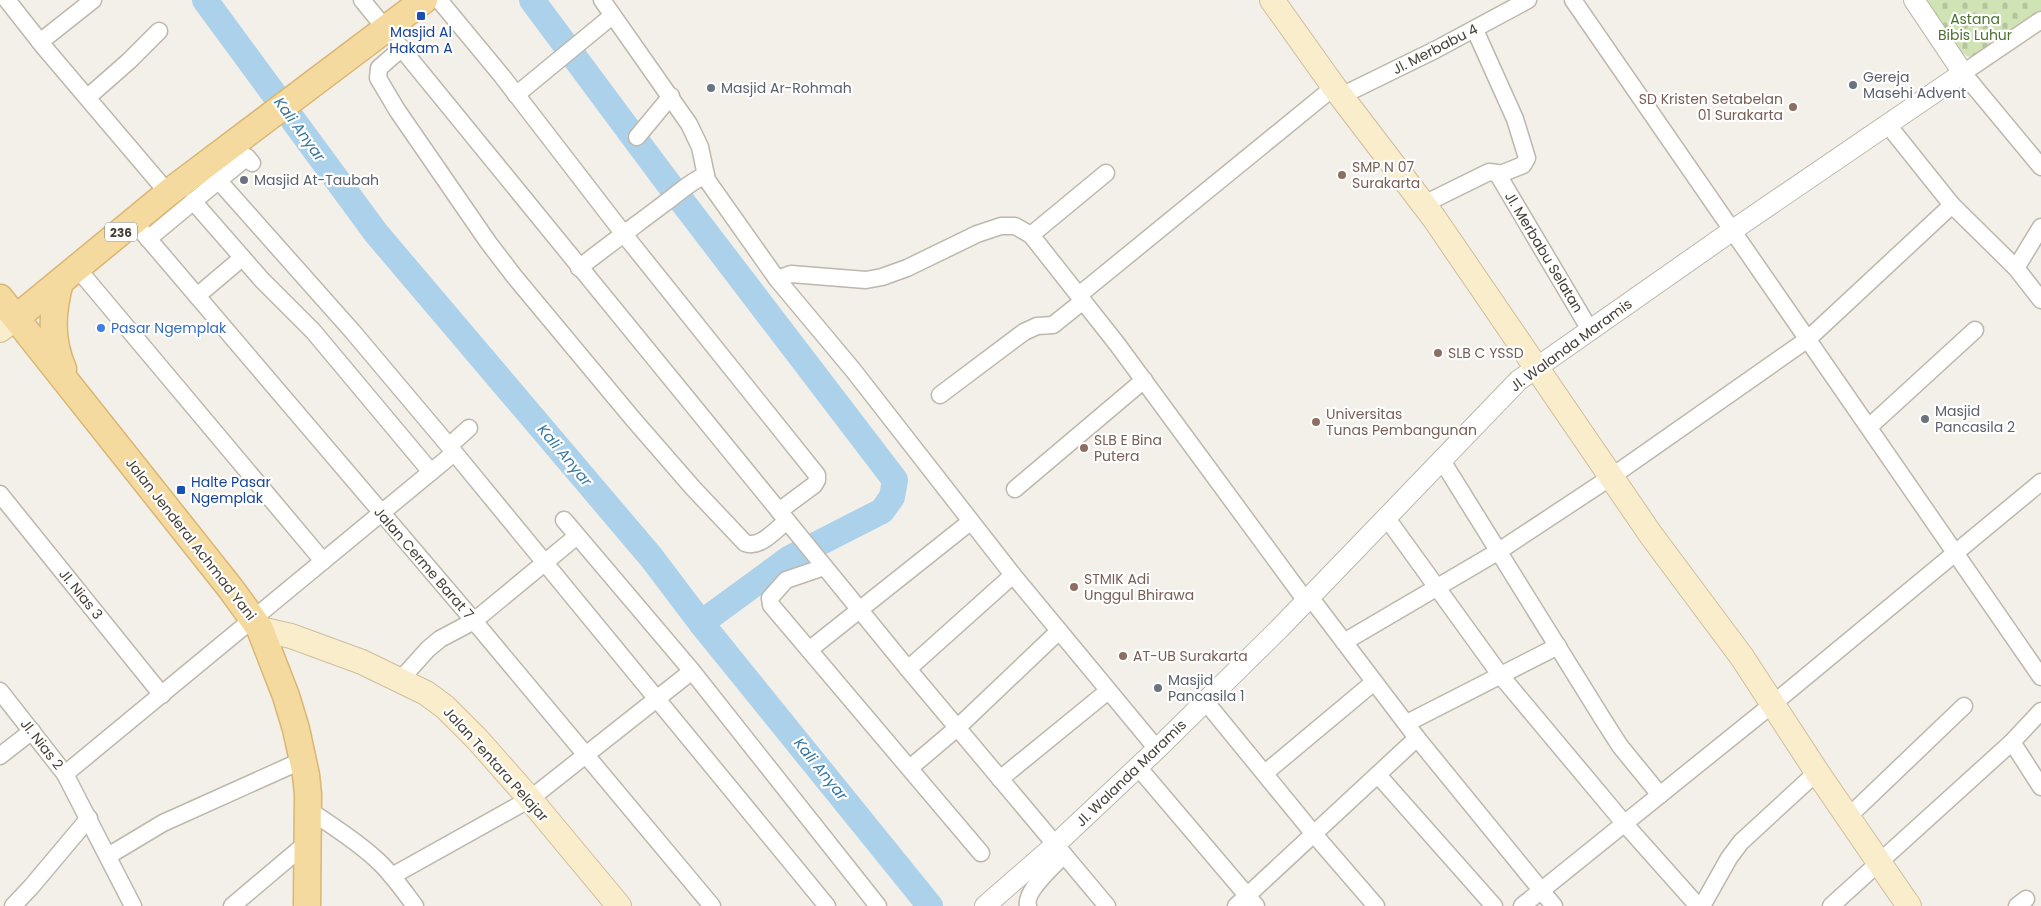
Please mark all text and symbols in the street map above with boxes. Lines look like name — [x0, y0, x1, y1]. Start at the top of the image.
park label: Astana Bibis Luhur — [1938, 9, 2012, 45]
marker: Masjid Al Hakam A — [415, 10, 427, 22]
street label: Jl. Merbabu 4 — [1389, 19, 1481, 79]
place label: Masjid Al Hakam A — [389, 22, 453, 58]
place label: Gereja Masehi Advent — [1863, 67, 1966, 103]
place label: Masjid Ar-Rohmah — [721, 78, 852, 98]
marker: Gereja Masehi Advent — [1847, 79, 1859, 91]
marker: Masjid Ar-Rohmah — [705, 82, 717, 94]
place label: SD Kristen Setabelan 01 Surakarta — [1639, 89, 1783, 125]
water label: Kali Anyar — [270, 93, 331, 166]
marker: SD Kristen Setabelan 01 Surakarta — [1787, 101, 1799, 113]
place label: SMP N 07 Surakarta — [1352, 157, 1420, 193]
marker: SMP N 07 Surakarta — [1336, 169, 1348, 181]
place label: Masjid At-Taubah — [254, 170, 379, 190]
marker: Masjid At-Taubah — [238, 174, 250, 186]
street label: Jl. Merbabu Selatan — [1500, 188, 1588, 316]
road number: 236 — [105, 222, 137, 242]
street label: Jl. Walanda Maramis — [1506, 294, 1636, 396]
place label: Pasar Ngemplak — [111, 318, 227, 338]
marker: Pasar Ngemplak — [95, 322, 107, 334]
place label: SLB C YSSD — [1448, 343, 1524, 363]
marker: SLB C YSSD — [1432, 347, 1444, 359]
place label: Masjid Pancasila 2 — [1935, 401, 2015, 437]
place label: Universitas Tunas Pembangunan — [1326, 404, 1477, 440]
marker: Masjid Pancasila 2 — [1919, 413, 1931, 425]
marker: Universitas Tunas Pembangunan — [1310, 416, 1322, 428]
water label: Kali Anyar — [533, 420, 597, 491]
place label: SLB E Bina Putera — [1094, 430, 1162, 466]
marker: SLB E Bina Putera — [1078, 442, 1090, 454]
street label: Jalan Jenderal Achmad Yani — [121, 453, 261, 625]
place label: Halte Pasar Ngemplak — [191, 472, 271, 508]
marker: Halte Pasar Ngemplak — [175, 484, 187, 496]
street label: Jalan Cerme Barat 7 — [369, 502, 479, 624]
street label: Jl. Nias 3 — [54, 565, 108, 623]
place label: STMIK Adi Unggul Bhirawa — [1084, 569, 1194, 605]
marker: STMIK Adi Unggul Bhirawa — [1068, 581, 1080, 593]
place label: AT-UB Surakarta — [1133, 646, 1248, 666]
marker: AT-UB Surakarta — [1117, 650, 1129, 662]
place label: Masjid Pancasila 1 — [1168, 670, 1244, 706]
marker: Masjid Pancasila 1 — [1152, 682, 1164, 694]
street label: Jalan Tentara Pelajar — [439, 702, 553, 826]
street label: Jl. Nias 2 — [16, 714, 68, 774]
street label: Jl. Walanda Maramis — [1071, 715, 1191, 831]
water label: Kali Anyar — [789, 733, 853, 805]

